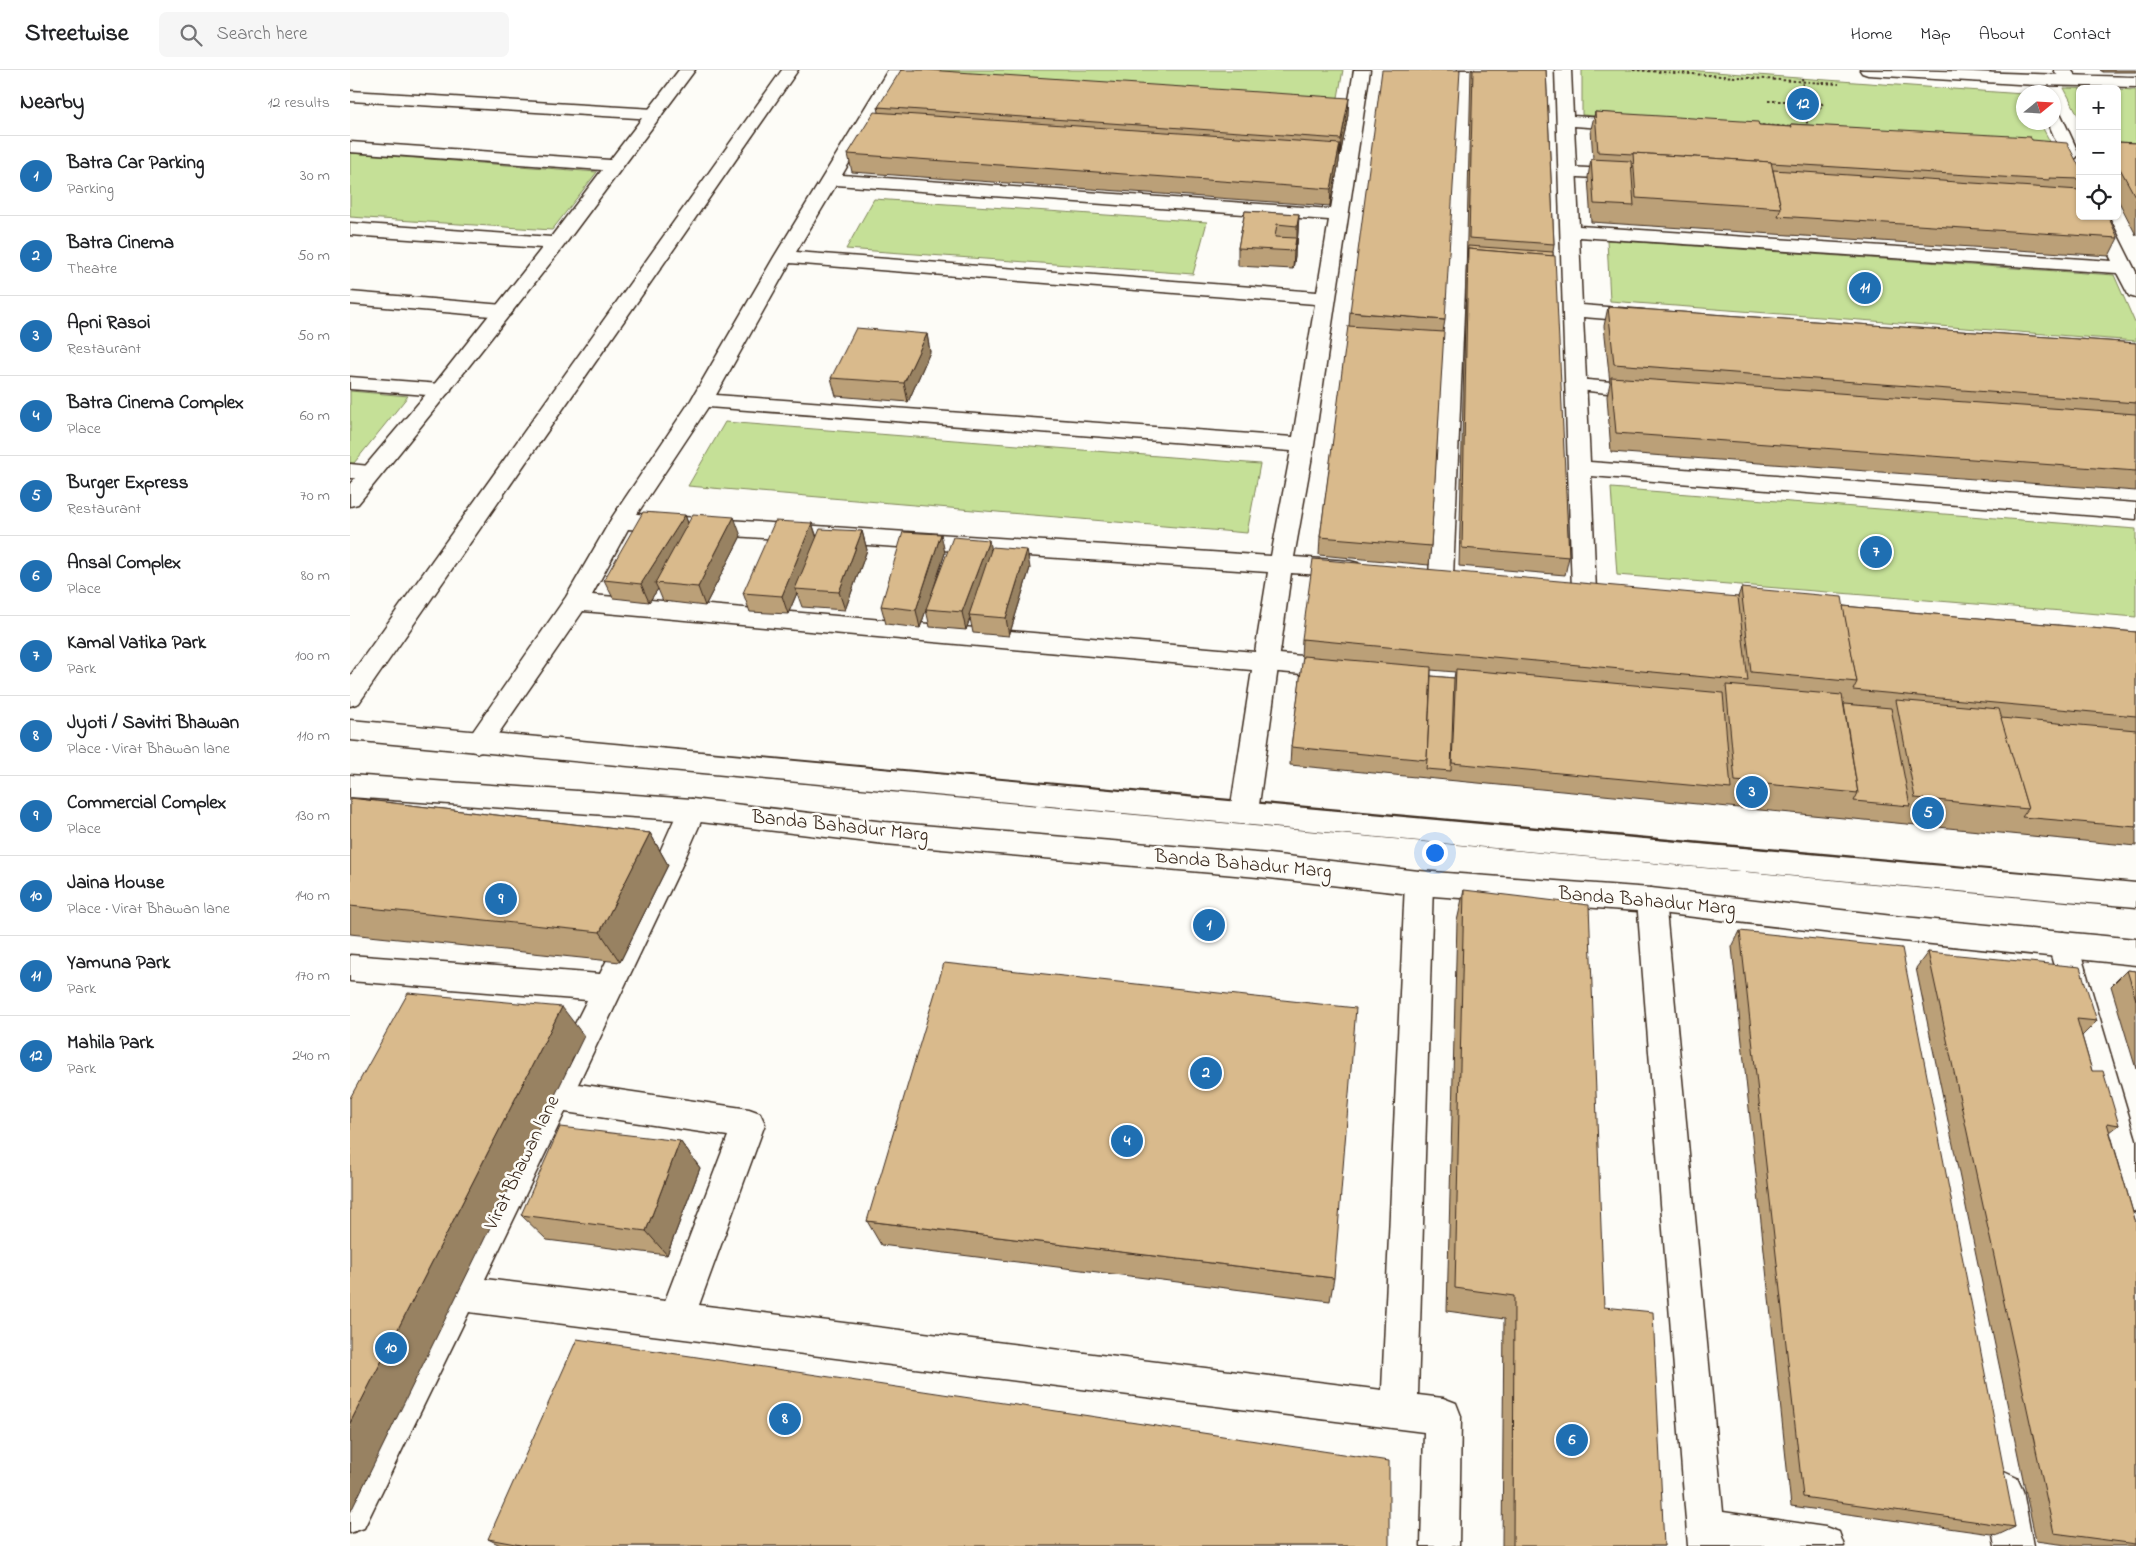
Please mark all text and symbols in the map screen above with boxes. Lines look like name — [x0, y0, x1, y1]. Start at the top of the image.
search box — [159, 12, 509, 57]
text: Streetwise — [25, 17, 129, 52]
icon: search — [177, 21, 205, 49]
text: Search here — [217, 21, 308, 48]
text: Home — [1851, 22, 1892, 48]
text: Map — [1920, 22, 1951, 48]
text: About — [1979, 22, 2025, 48]
text: Contact — [2053, 22, 2111, 48]
pin: 12 — [1787, 85, 1819, 123]
north arrow — [2016, 85, 2061, 130]
map controls — [2076, 85, 2121, 220]
button: + — [2076, 85, 2121, 130]
text: Nearby — [20, 88, 84, 118]
text: 12 results — [267, 91, 330, 115]
button: − — [2076, 130, 2121, 175]
text: Batra Car Parking — [67, 150, 204, 177]
text: 1 — [33, 164, 39, 188]
text: 30 m — [300, 164, 330, 188]
button: locate — [2076, 175, 2121, 220]
text: Parking — [67, 177, 114, 201]
text: Batra Cinema — [67, 230, 174, 257]
text: 2 — [32, 244, 40, 268]
text: 50 m — [298, 244, 330, 268]
text: Theatre — [67, 257, 117, 281]
pin: 11 — [1849, 269, 1881, 307]
text: Apni Rasoi — [67, 310, 150, 337]
text: 3 — [33, 324, 39, 348]
text: 50 m — [298, 324, 330, 348]
text: Restaurant — [67, 337, 141, 361]
text: Batra Cinema Complex — [67, 390, 244, 417]
text: 4 — [33, 404, 39, 428]
text: 60 m — [300, 404, 330, 428]
text: Place — [67, 417, 101, 441]
text: Burger Express — [67, 470, 188, 497]
text: 5 — [31, 484, 41, 508]
text: 70 m — [300, 484, 330, 508]
text: Restaurant — [67, 497, 141, 521]
pin: 7 — [1860, 533, 1892, 571]
text: Ansal Complex — [67, 550, 181, 577]
text: 6 — [32, 564, 40, 588]
text: 80 m — [301, 564, 330, 588]
text: Place — [67, 577, 101, 601]
text: Kamal Vatika Park — [67, 630, 206, 657]
text: 7 — [33, 644, 39, 668]
text: 100 m — [295, 644, 330, 668]
text: Park — [67, 657, 96, 681]
text: Jyoti / Savitri Bhawan — [67, 710, 239, 737]
text: 8 — [33, 724, 39, 748]
text: 110 m — [296, 724, 330, 748]
text: Place · Virat Bhawan lane — [67, 737, 230, 761]
pin: 3 — [1736, 773, 1768, 811]
text: Commercial Complex — [67, 790, 226, 817]
pin: 5 — [1912, 794, 1944, 832]
street label: Banda Bahadur Marg — [749, 803, 930, 852]
text: 9 — [34, 804, 38, 828]
text: 130 m — [295, 804, 330, 828]
text: Place — [67, 817, 101, 841]
your location — [1422, 840, 1448, 866]
street label: Banda Bahadur Marg — [1152, 843, 1333, 888]
text: Jaina House — [67, 870, 164, 897]
pin: 9 — [485, 880, 517, 918]
street label: Banda Bahadur Marg — [1556, 880, 1737, 925]
text: 10 — [30, 884, 42, 908]
text: 140 m — [295, 884, 330, 908]
text: Place · Virat Bhawan lane — [67, 897, 230, 921]
pin: 1 — [1193, 906, 1225, 944]
text: Yamuna Park — [67, 950, 170, 977]
text: 11 — [31, 964, 41, 988]
text: 170 m — [295, 964, 330, 988]
text: Park — [67, 977, 96, 1001]
text: Mahila Park — [67, 1030, 154, 1057]
text: 12 — [29, 1044, 43, 1068]
text: 240 m — [292, 1044, 330, 1068]
pin: 2 — [1190, 1054, 1222, 1092]
text: Park — [67, 1057, 96, 1081]
street label: Virat Bhawan lane — [477, 1091, 568, 1236]
pin: 4 — [1111, 1122, 1143, 1160]
pin: 10 — [375, 1329, 407, 1367]
pin: 8 — [769, 1400, 801, 1438]
pin: 6 — [1556, 1421, 1588, 1459]

